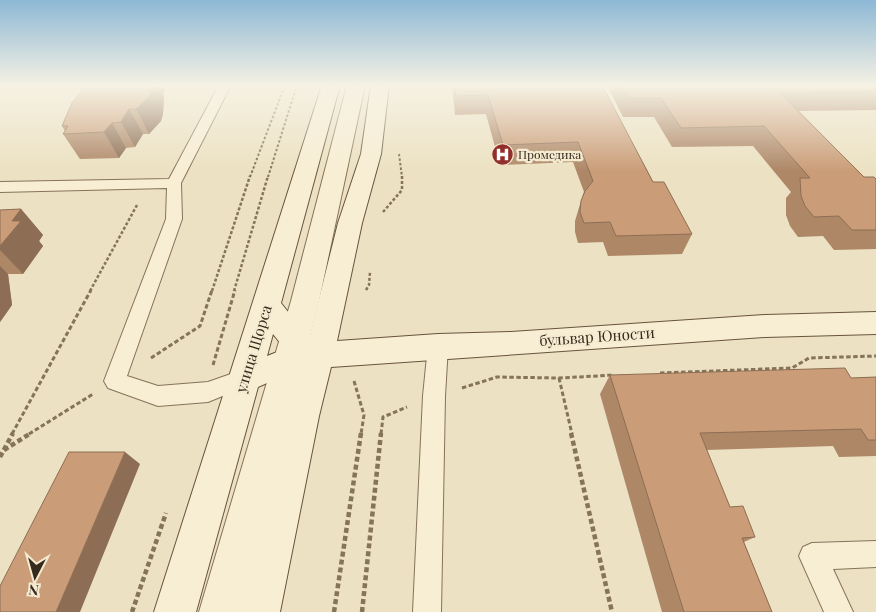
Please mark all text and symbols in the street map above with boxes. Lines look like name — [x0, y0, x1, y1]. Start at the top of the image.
hospital icon: Промедика — [490, 143, 514, 167]
place label: Промедика — [518, 146, 581, 162]
street label: улица Щорса — [230, 302, 276, 396]
street label: бульвар Юности — [538, 322, 655, 350]
north arrow — [10, 552, 60, 602]
text: N — [28, 580, 40, 600]

